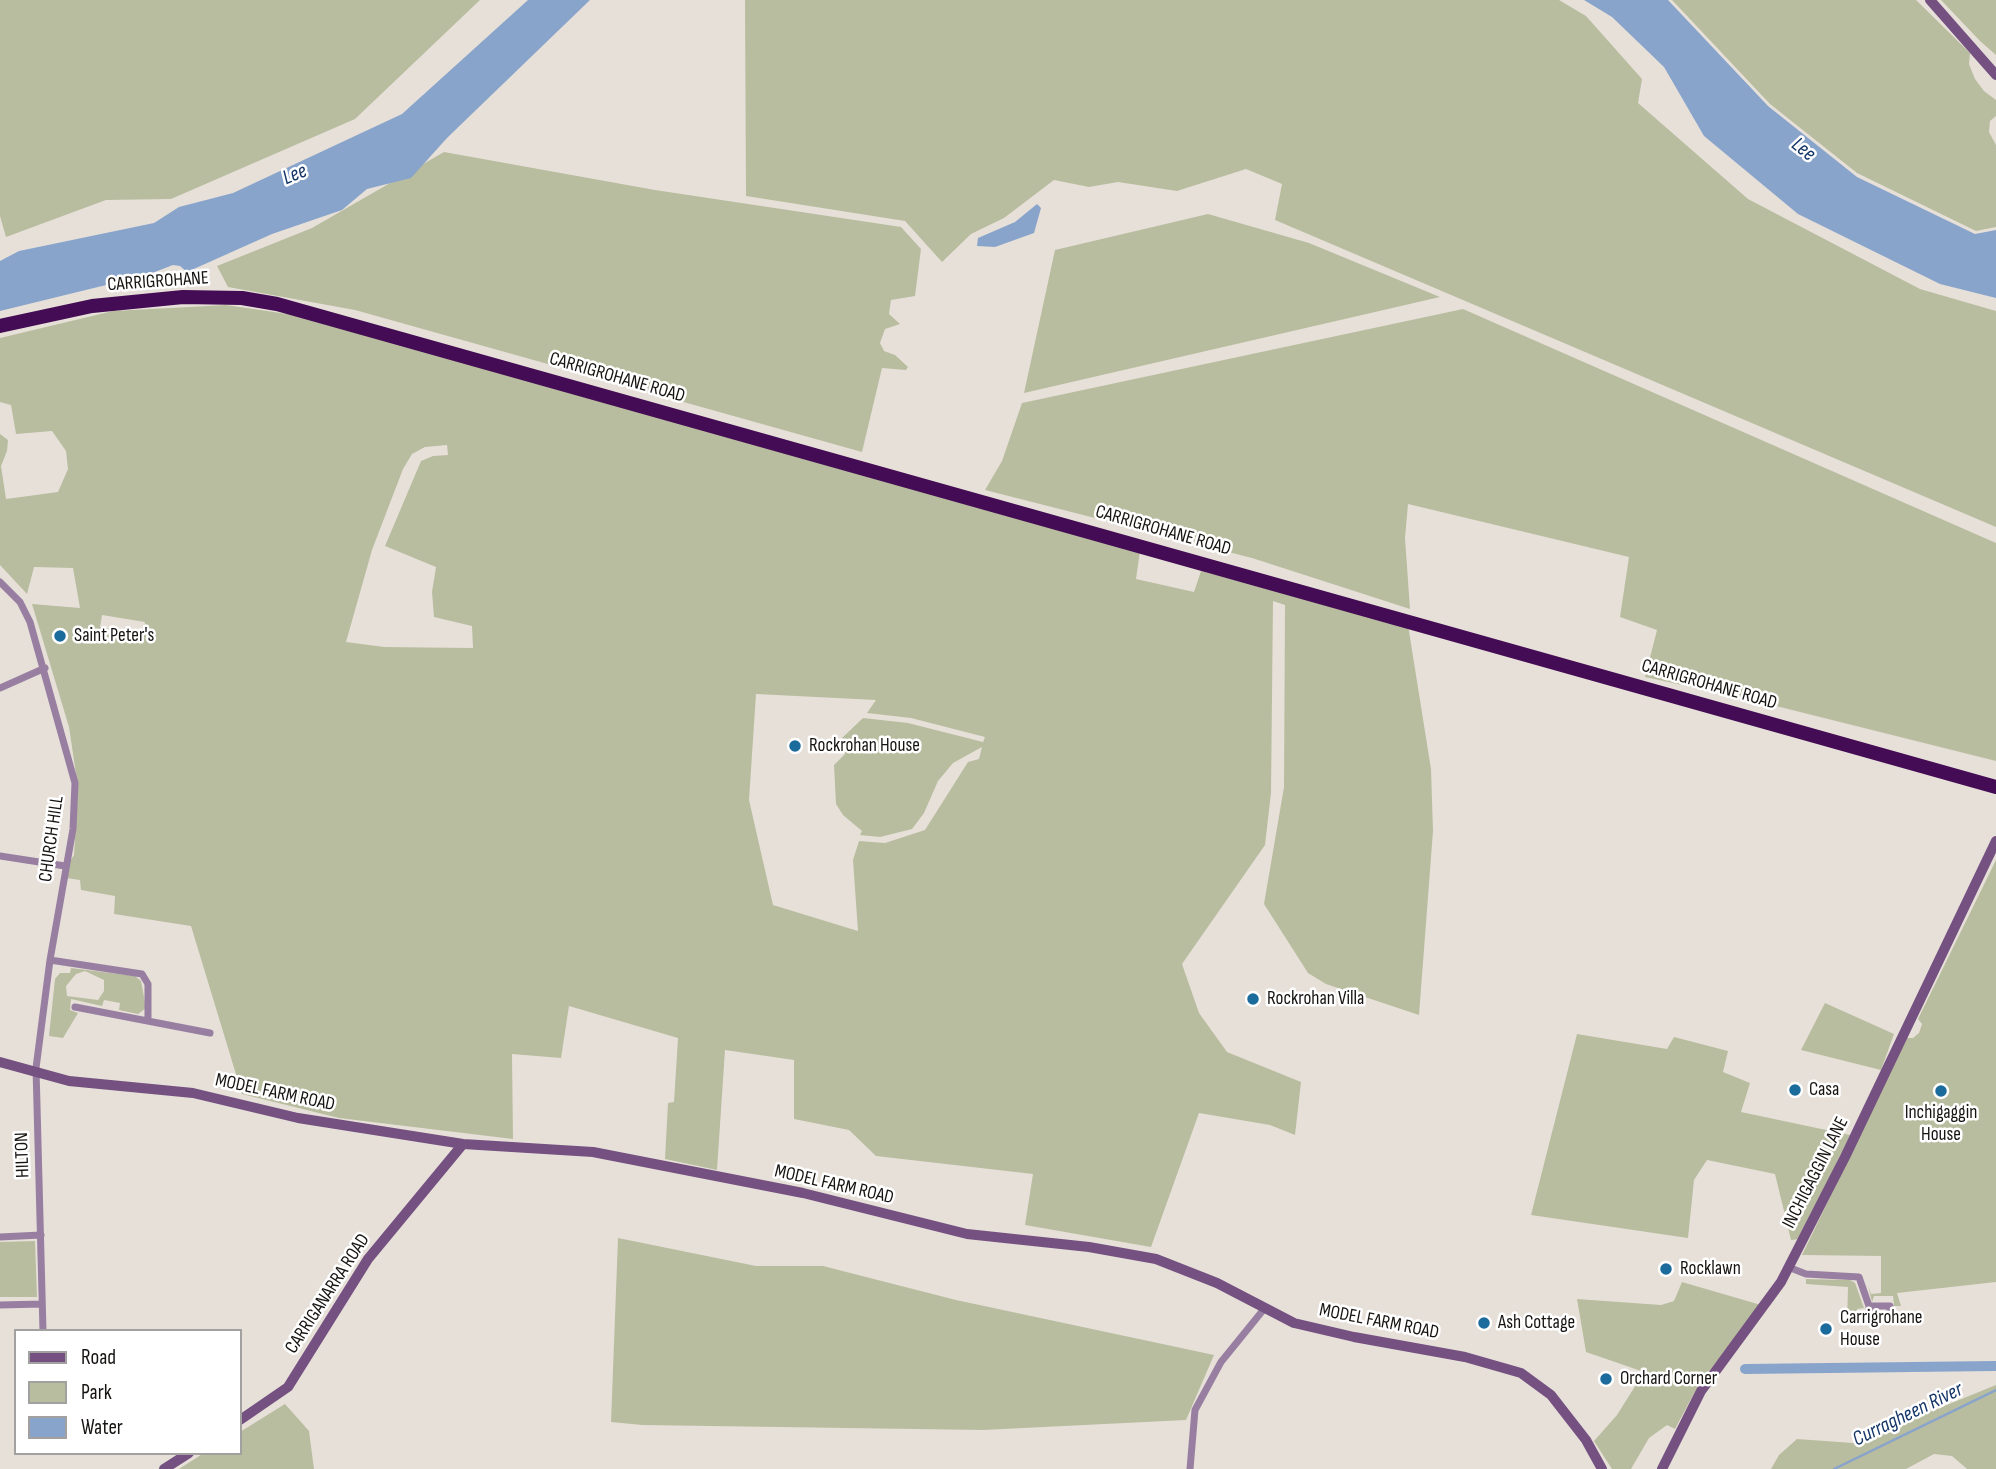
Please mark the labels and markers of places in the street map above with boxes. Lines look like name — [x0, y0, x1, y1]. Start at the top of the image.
place label: Saint Peter's — [74, 625, 154, 647]
marker: Saint Peter's — [52, 628, 68, 644]
place label: Rockrohan House — [809, 735, 920, 757]
marker: Rockrohan House — [787, 738, 803, 754]
place label: Rockrohan Villa — [1267, 988, 1364, 1010]
marker: Rockrohan Villa — [1245, 991, 1261, 1007]
place label: Casa — [1809, 1079, 1839, 1101]
marker: Casa — [1787, 1082, 1803, 1098]
marker: Inchigaggin House — [1933, 1083, 1949, 1099]
place label: Inchigaggin House — [1905, 1102, 1977, 1146]
place label: Rocklawn — [1680, 1258, 1741, 1280]
marker: Rocklawn — [1658, 1261, 1674, 1277]
place label: Carrigrohane House — [1840, 1307, 1922, 1351]
place label: Ash Cottage — [1498, 1312, 1575, 1334]
marker: Ash Cottage — [1476, 1315, 1492, 1331]
marker: Carrigrohane House — [1818, 1321, 1834, 1337]
place label: Orchard Corner — [1620, 1368, 1717, 1390]
marker: Orchard Corner — [1598, 1371, 1614, 1387]

